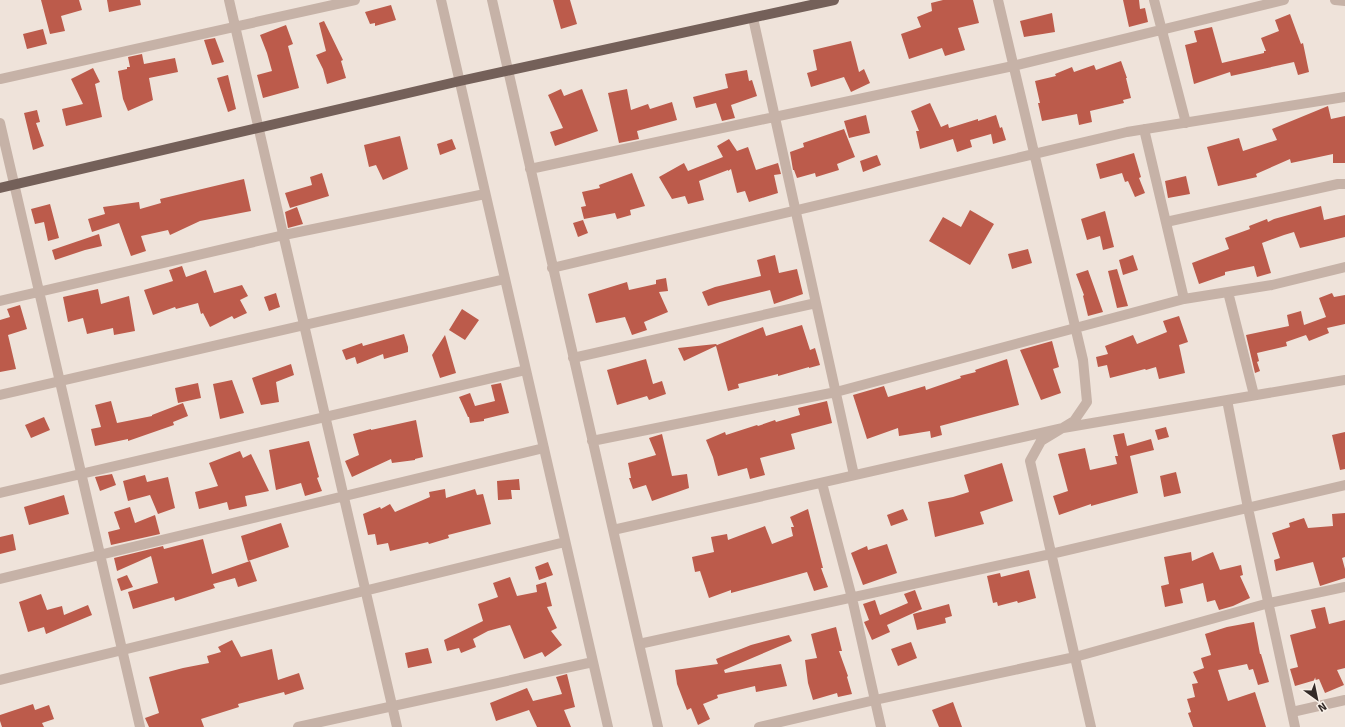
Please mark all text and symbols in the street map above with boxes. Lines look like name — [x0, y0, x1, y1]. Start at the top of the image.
north arrow — [1297, 679, 1337, 719]
text: N — [1315, 699, 1329, 715]

